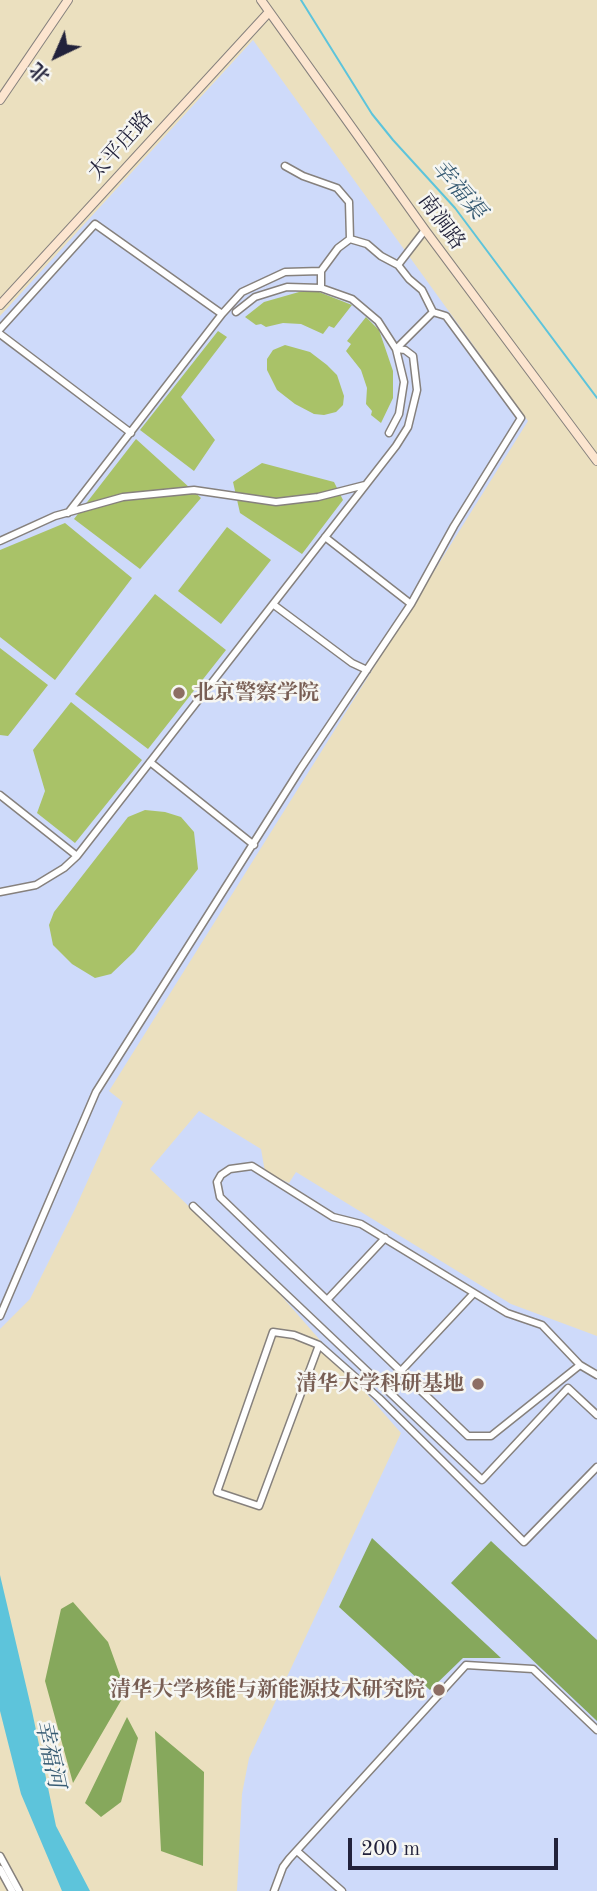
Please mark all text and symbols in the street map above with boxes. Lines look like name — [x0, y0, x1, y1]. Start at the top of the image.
north arrow — [21, 21, 91, 91]
text: 北 — [28, 58, 55, 85]
street label: 太平庄路 — [84, 106, 158, 186]
water label: 幸福渠 — [425, 155, 491, 225]
street label: 南涧路 — [412, 189, 470, 255]
place label: 北京警察学院 — [193, 680, 319, 706]
marker: 北京警察学院 — [171, 685, 187, 701]
place label: 清华大学科研基地 — [296, 1371, 464, 1397]
marker: 清华大学科研基地 — [470, 1376, 486, 1392]
place label: 清华大学核能与新能源技术研究院 — [110, 1677, 425, 1703]
marker: 清华大学核能与新能源技术研究院 — [431, 1682, 447, 1698]
water label: 幸福河 — [28, 1717, 70, 1791]
scale bar — [352, 1825, 562, 1869]
text: 200 m — [361, 1839, 420, 1860]

